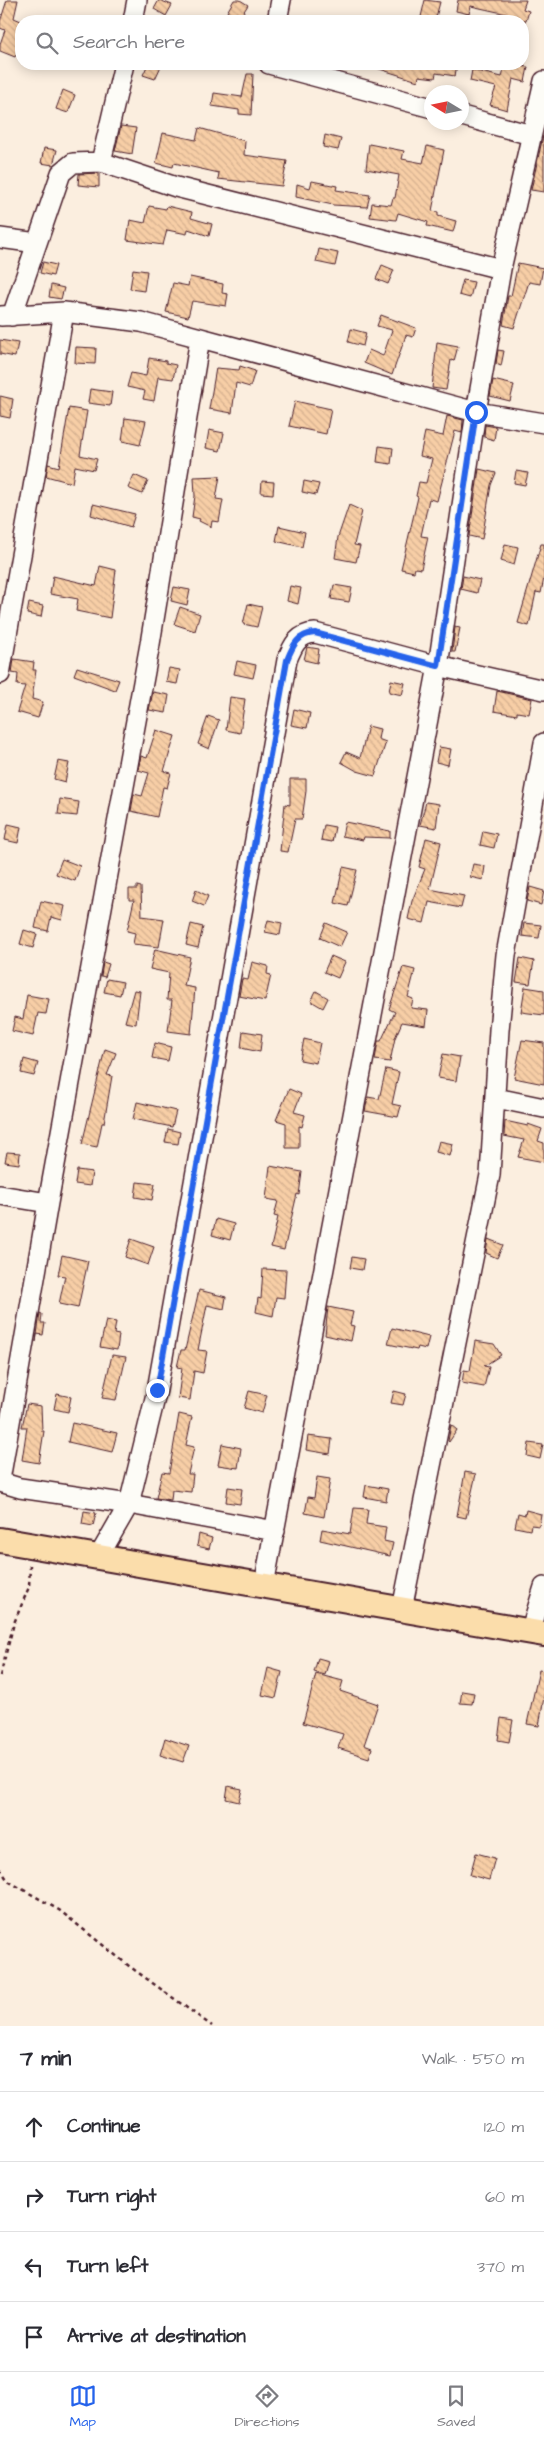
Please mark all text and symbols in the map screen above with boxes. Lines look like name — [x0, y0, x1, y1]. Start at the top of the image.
search box — [15, 15, 529, 70]
icon: search — [33, 29, 61, 57]
text: Search here — [73, 29, 185, 56]
north arrow — [424, 85, 469, 130]
route start — [465, 401, 488, 424]
route end — [146, 1379, 169, 1402]
text: 7 min — [20, 2044, 71, 2073]
text: Walk · 550 m — [422, 2048, 524, 2070]
icon: ahead — [20, 2113, 48, 2141]
text: Continue — [67, 2113, 141, 2140]
text: 120 m — [484, 2116, 524, 2138]
icon: right — [20, 2183, 48, 2211]
text: Turn right — [67, 2183, 156, 2210]
text: 60 m — [485, 2186, 524, 2208]
icon: left — [20, 2253, 48, 2281]
text: Turn left — [67, 2253, 148, 2280]
text: 370 m — [477, 2256, 524, 2278]
icon: arrive — [20, 2323, 48, 2351]
text: Arrive at destination — [67, 2323, 246, 2350]
tab: Map — [69, 2382, 97, 2432]
tab: Directions — [234, 2382, 299, 2432]
tab: Saved — [437, 2382, 475, 2432]

